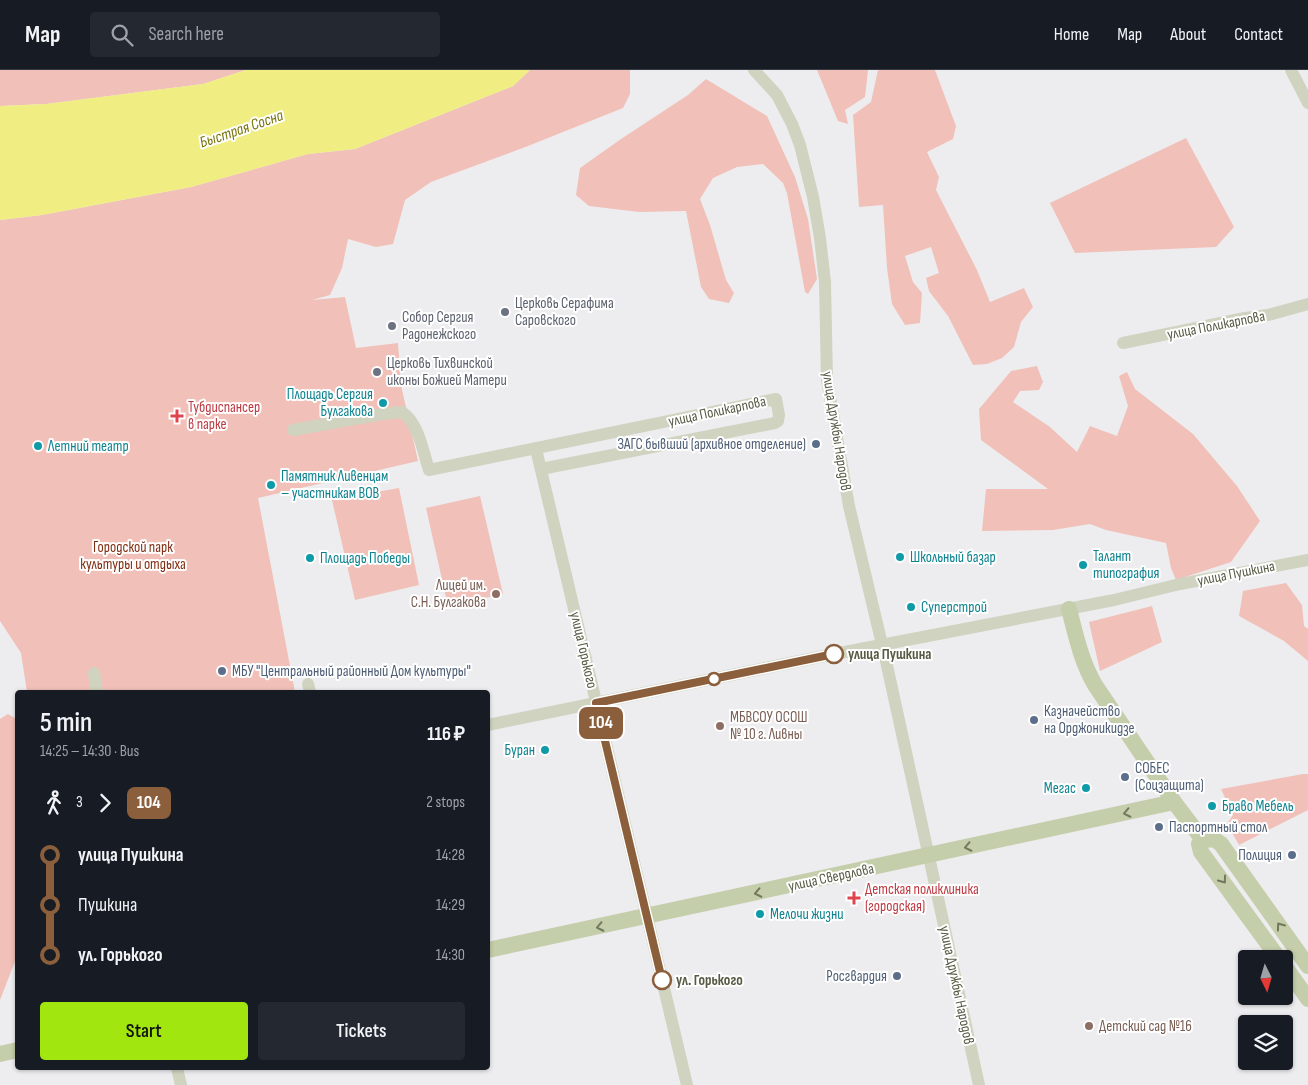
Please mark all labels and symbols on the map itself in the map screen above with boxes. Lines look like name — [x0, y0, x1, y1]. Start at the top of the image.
water label: Быстрая Сосна — [197, 106, 286, 153]
place label: Церковь Серафима Саровского — [515, 294, 614, 330]
marker: Церковь Серафима Саровского — [499, 306, 511, 318]
street label: улица Поликарпова — [1166, 307, 1267, 344]
place label: Собор Сергия Радонежского — [402, 308, 476, 344]
marker: Собор Сергия Радонежского — [386, 320, 398, 332]
place label: Церковь Тихвинской иконы Божией Матери — [387, 354, 507, 390]
marker: Церковь Тихвинской иконы Божией Матери — [371, 366, 383, 378]
street label: улица Дружбы Народов — [818, 370, 855, 492]
place label: Площадь Сергия Булгакова — [287, 385, 373, 421]
street label: улица Поликарпова — [667, 392, 768, 431]
marker: Площадь Сергия Булгакова — [377, 397, 389, 409]
place label: Тубдиспансер в парке — [188, 398, 260, 434]
marker: Тубдиспансер в парке — [170, 409, 184, 423]
place label: ЗАГС бывший (архивное отделение) — [617, 435, 806, 454]
place label: Летний театр — [47, 437, 129, 456]
marker: ЗАГС бывший (архивное отделение) — [810, 438, 822, 450]
marker: Летний театр — [32, 440, 44, 452]
place label: Памятник Ливенцам – участникам ВОВ — [281, 467, 388, 503]
marker: Памятник Ливенцам – участникам ВОВ — [265, 479, 277, 491]
park label: Городской парк культуры и отдыха — [80, 538, 186, 574]
place label: Талант типография — [1093, 547, 1159, 583]
place label: Школьный базар — [910, 548, 996, 567]
place label: Площадь Победы — [320, 549, 410, 568]
marker: Школьный базар — [894, 551, 906, 563]
marker: Площадь Победы — [304, 552, 316, 564]
street label: улица Пушкина — [1196, 557, 1277, 590]
marker: Талант типография — [1077, 559, 1089, 571]
place label: Лицей им. С.Н. Булгакова — [411, 576, 486, 612]
marker: Лицей им. С.Н. Булгакова — [490, 588, 502, 600]
place label: Суперстрой — [921, 598, 987, 617]
marker: Суперстрой — [905, 601, 917, 613]
street label: улица Горького — [565, 610, 602, 690]
marker: улица Пушкина — [824, 644, 844, 664]
place label: улица Пушкина — [848, 645, 931, 664]
place label: МБУ "Центральный районный Дом культуры" — [232, 662, 471, 681]
marker: МБУ "Центральный районный Дом культуры" — [216, 665, 228, 677]
unlabelled marker — [707, 672, 721, 686]
place label: Казначейство на Орджоникидзе — [1044, 702, 1135, 738]
line badge: 104 — [572, 707, 630, 739]
place label: МБВСОУ ОСОШ № 10 г. Ливны — [730, 708, 808, 744]
marker: Казначейство на Орджоникидзе — [1028, 714, 1040, 726]
marker: МБВСОУ ОСОШ № 10 г. Ливны — [714, 720, 726, 732]
place label: Буран — [505, 741, 535, 760]
marker: Буран — [539, 744, 551, 756]
place label: СОБЕС (Соцзащита) — [1135, 759, 1204, 795]
marker: СОБЕС (Соцзащита) — [1119, 771, 1131, 783]
place label: Мегас — [1044, 779, 1076, 798]
marker: Мегас — [1080, 782, 1092, 794]
place label: Браво Мебель — [1222, 797, 1294, 816]
marker: Браво Мебель — [1206, 800, 1218, 812]
one-way arrow — [1122, 807, 1131, 818]
place label: Паспортный стол — [1169, 818, 1268, 837]
marker: Паспортный стол — [1153, 821, 1165, 833]
one-way arrow — [963, 842, 972, 852]
place label: Полиция — [1238, 846, 1282, 865]
marker: Полиция — [1286, 849, 1298, 861]
street label: улица Свердлова — [787, 859, 876, 896]
one-way arrow — [1217, 874, 1226, 884]
place label: Детская поликлиника (городская) — [865, 880, 979, 916]
one-way arrow — [753, 887, 762, 898]
marker: Детская поликлиника (городская) — [847, 891, 861, 905]
place label: Мелочи жизни — [770, 905, 843, 924]
marker: Мелочи жизни — [754, 908, 766, 920]
one-way arrow — [595, 921, 604, 932]
one-way arrow — [1277, 922, 1286, 932]
street label: улица Дружбы Народов — [935, 924, 978, 1046]
north arrow — [1238, 950, 1292, 1005]
place label: Росгвардия — [826, 967, 887, 986]
marker: ул. Горького — [652, 970, 672, 990]
marker: Росгвардия — [891, 970, 903, 982]
place label: ул. Горького — [676, 971, 743, 990]
place label: Детский сад №16 — [1099, 1017, 1192, 1036]
marker: Детский сад №16 — [1083, 1020, 1095, 1032]

